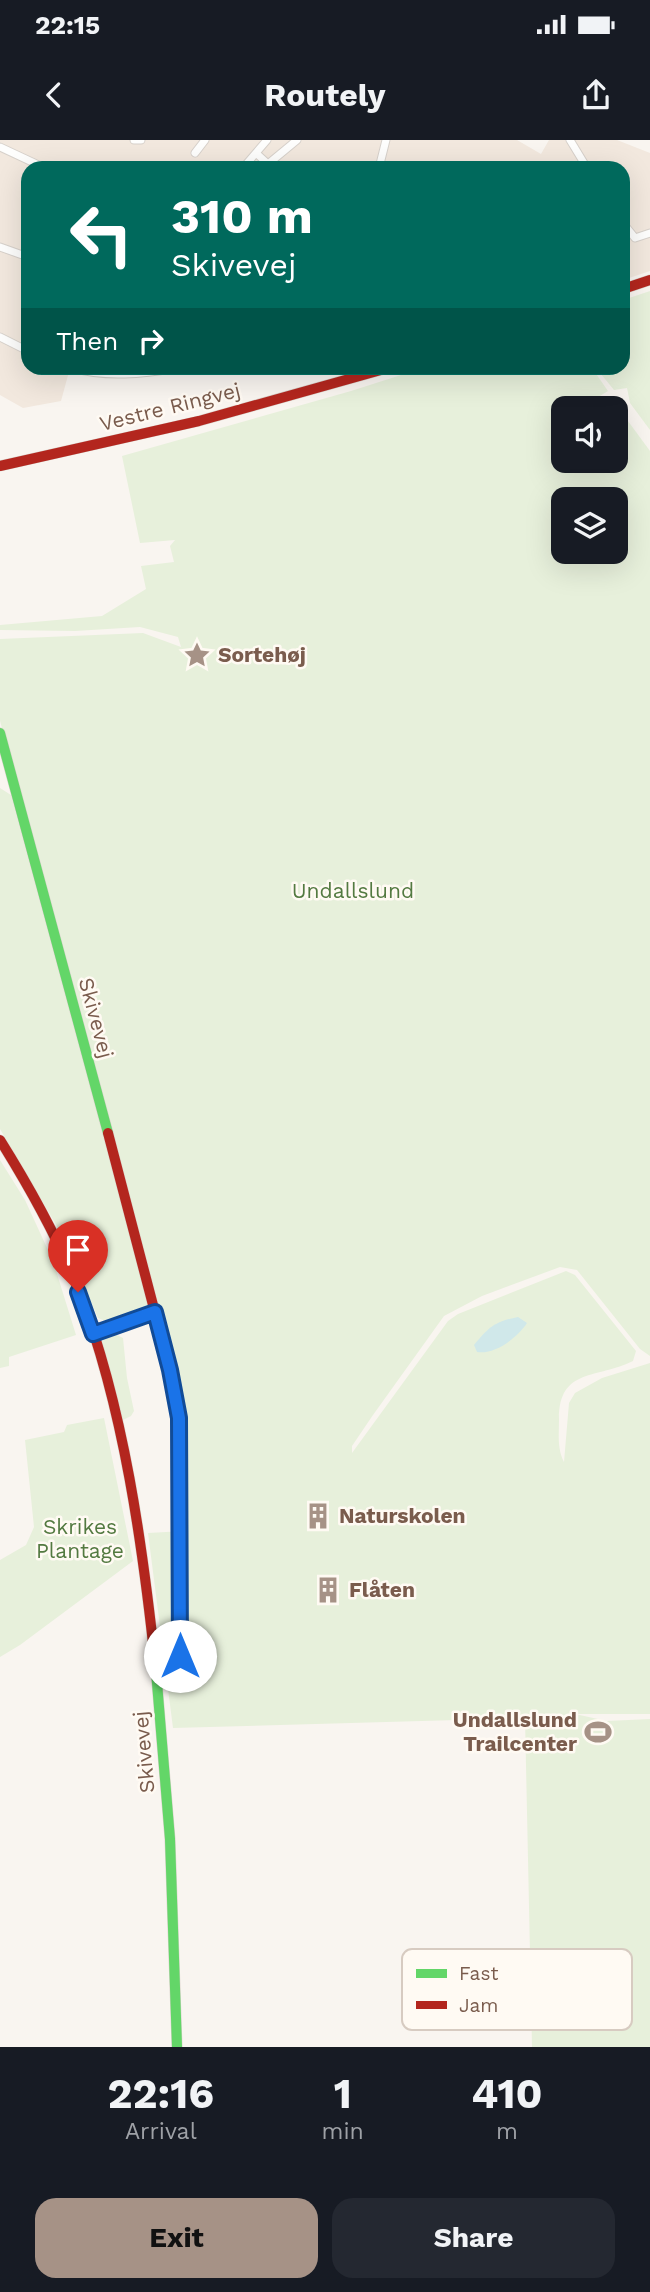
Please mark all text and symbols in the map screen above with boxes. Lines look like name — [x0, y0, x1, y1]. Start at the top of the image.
text: 22:15 — [35, 10, 100, 40]
icon: back — [35, 76, 73, 114]
text: Routely — [264, 76, 386, 114]
icon: share — [577, 76, 615, 114]
text: 310 m — [171, 187, 313, 245]
icon: left — [56, 189, 147, 280]
text: Skivevej — [171, 246, 296, 284]
icon: right — [132, 322, 170, 360]
text: Then — [56, 326, 118, 356]
street label: Vestre Ringvej — [97, 377, 243, 436]
map controls — [551, 396, 628, 564]
button: sound — [551, 396, 628, 473]
button: layers — [551, 487, 628, 564]
place icon: Sortehøj — [182, 640, 212, 670]
place label: Sortehøj — [218, 642, 306, 667]
park label: Undallslund — [292, 878, 414, 903]
street label: Skivevej — [74, 975, 119, 1061]
pin — [48, 1220, 108, 1292]
icon: arrive — [59, 1231, 97, 1269]
building icon: Naturskolen — [303, 1501, 333, 1531]
place label: Naturskolen — [339, 1503, 466, 1528]
park label: Skrikes Plantage — [36, 1514, 124, 1563]
building icon: Flåten — [313, 1575, 343, 1605]
place label: Flåten — [349, 1577, 415, 1602]
position arrow — [143, 1619, 217, 1693]
place label: Undallslund Trailcenter — [453, 1707, 577, 1756]
street label: Skivevej — [127, 1710, 160, 1794]
sports icon: Undallslund Trailcenter — [583, 1717, 613, 1747]
legend — [402, 1949, 632, 2030]
text: Fast — [459, 1962, 498, 1985]
text: Jam — [459, 1994, 498, 2017]
text: 22:16 — [107, 2069, 214, 2118]
text: 1 — [334, 2069, 352, 2118]
text: 410 — [471, 2069, 543, 2118]
text: Arrival — [125, 2118, 197, 2145]
text: min — [322, 2118, 364, 2145]
text: m — [496, 2118, 518, 2145]
button: Exit — [35, 2198, 318, 2278]
button: Share — [332, 2198, 615, 2278]

